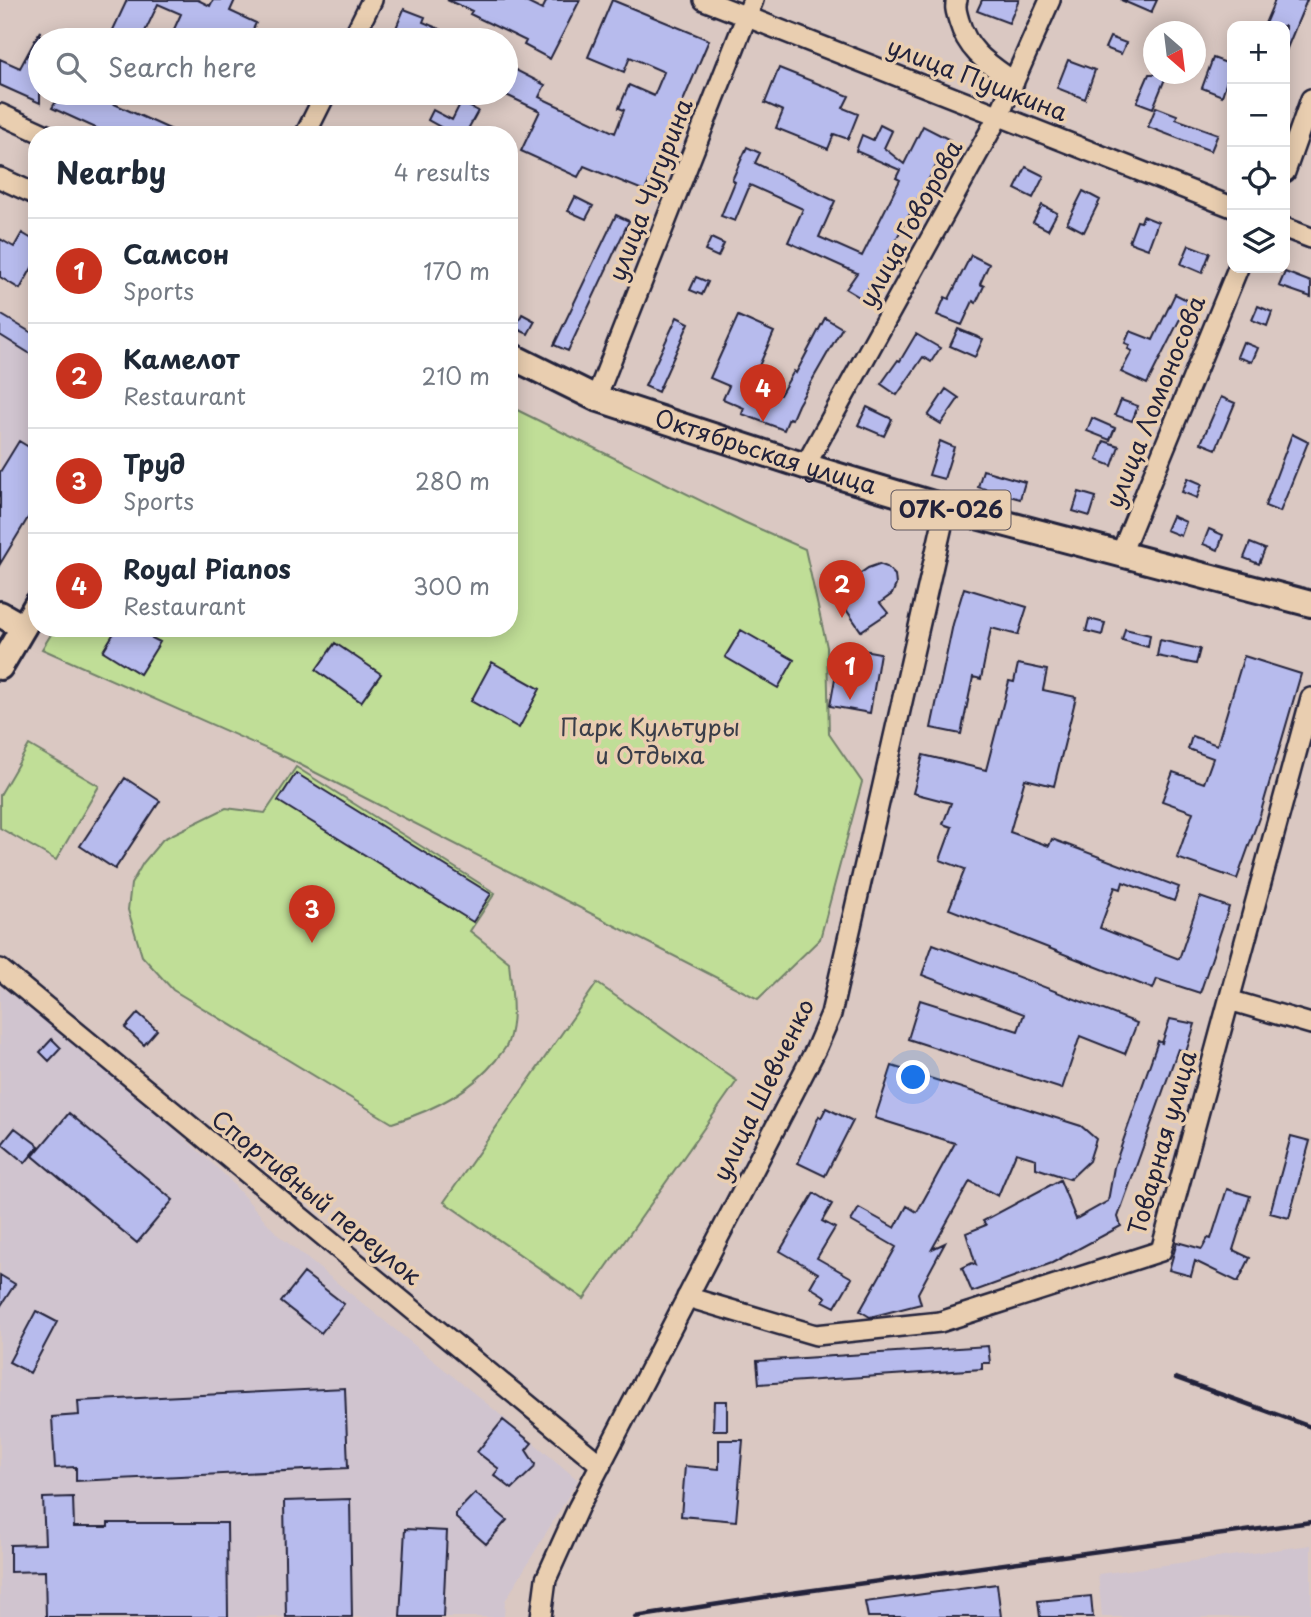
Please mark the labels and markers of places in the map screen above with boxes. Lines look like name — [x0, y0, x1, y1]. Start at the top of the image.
pin: 4 — [740, 364, 786, 422]
pin: 2 — [819, 560, 865, 618]
pin: 1 — [827, 642, 873, 700]
pin: 3 — [289, 885, 335, 943]

